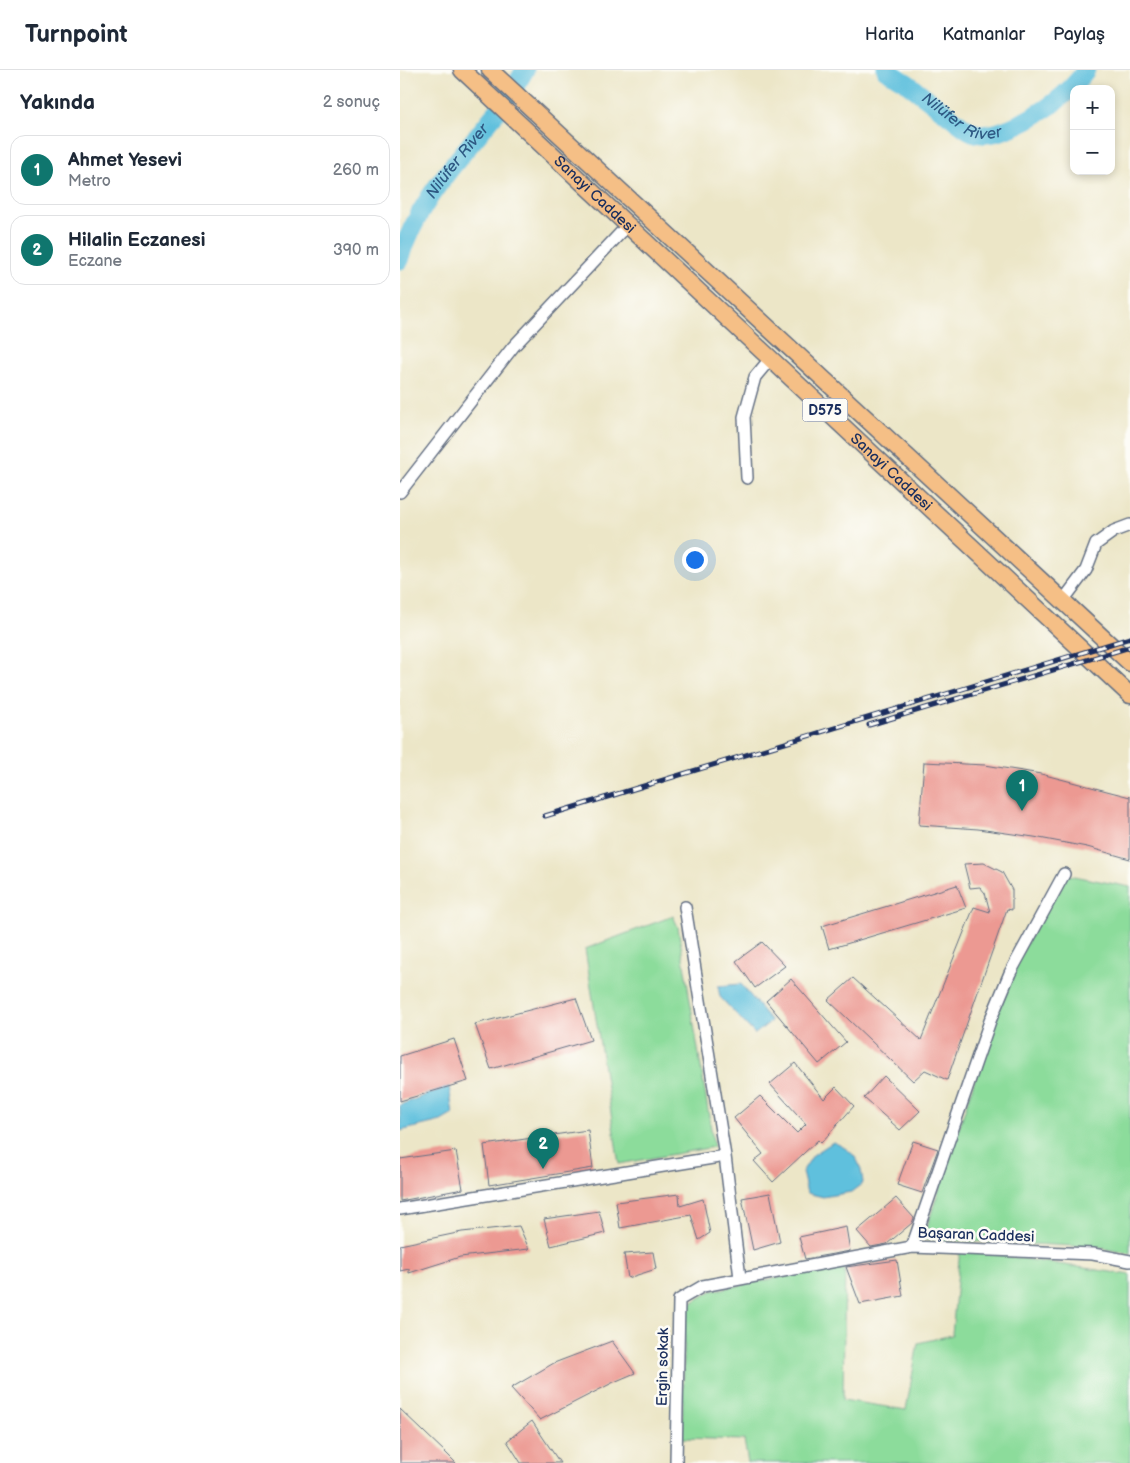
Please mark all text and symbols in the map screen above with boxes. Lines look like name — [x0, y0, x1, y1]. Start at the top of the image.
text: Turnpoint — [25, 20, 128, 49]
text: Harita — [865, 24, 914, 45]
text: Katmanlar — [942, 24, 1025, 45]
text: Paylaş — [1053, 24, 1105, 45]
map controls — [1070, 85, 1115, 175]
button: + — [1070, 85, 1115, 130]
water label: Nilüfer River — [918, 88, 1005, 144]
text: Yakında — [20, 90, 95, 115]
text: 2 sonuç — [323, 93, 380, 112]
water label: Nilüfer River — [422, 119, 493, 202]
button: − — [1070, 130, 1115, 175]
text: Ahmet Yesevi — [68, 149, 182, 172]
street label: Sanayi Caddesi — [550, 151, 640, 237]
text: 1 — [34, 161, 40, 180]
text: 260 m — [333, 161, 379, 180]
text: Metro — [68, 172, 111, 191]
text: Hilalin Eczanesi — [68, 229, 205, 252]
text: 2 — [32, 241, 42, 260]
text: 390 m — [333, 241, 379, 260]
text: Eczane — [68, 252, 122, 271]
road number: D575 — [802, 398, 848, 422]
street label: Sanayi Caddesi — [846, 429, 936, 515]
your location — [682, 547, 708, 573]
pin: 1 — [1006, 770, 1038, 811]
pin: 2 — [527, 1128, 559, 1169]
street label: Başaran Caddesi — [917, 1223, 1035, 1247]
street label: Ergin sokak — [653, 1327, 673, 1406]

